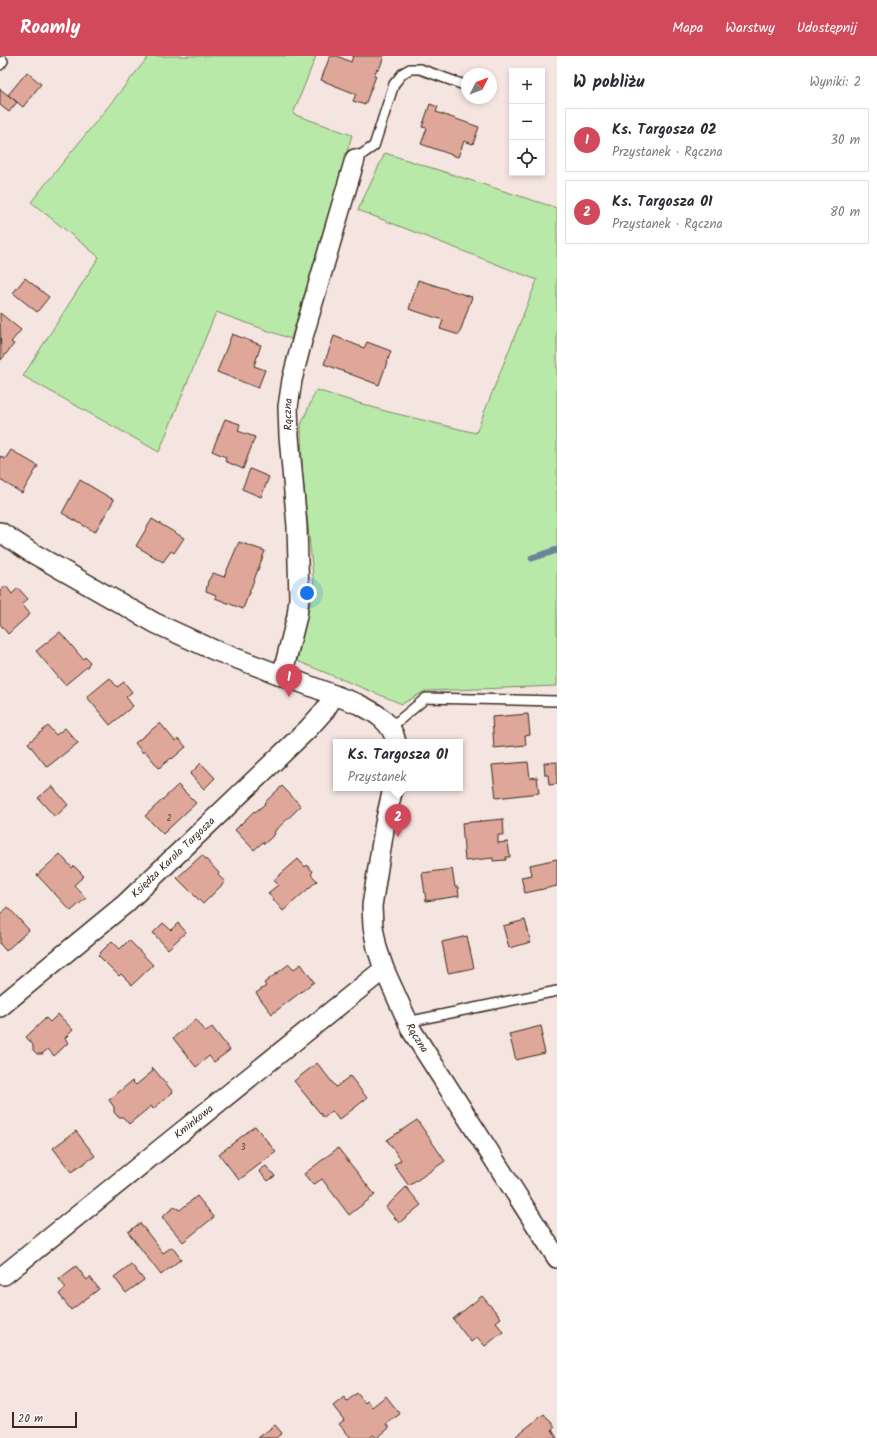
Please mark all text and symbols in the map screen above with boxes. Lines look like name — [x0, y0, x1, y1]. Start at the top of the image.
text: Roamly — [20, 13, 80, 43]
text: Mapa — [672, 17, 703, 39]
text: Warstwy — [725, 17, 775, 39]
text: Udostępnij — [797, 17, 857, 39]
north arrow — [461, 68, 497, 104]
map controls — [509, 68, 545, 176]
button: + — [509, 68, 545, 104]
text: W pobliżu — [573, 69, 644, 96]
text: Wyniki: 2 — [810, 72, 861, 93]
button: − — [509, 104, 545, 140]
text: Ks. Targosza 02 — [612, 118, 717, 142]
text: 1 — [585, 130, 589, 151]
text: 30 m — [831, 130, 860, 151]
button: locate — [509, 140, 545, 176]
text: Przystanek · Rączna — [612, 142, 723, 163]
text: Ks. Targosza 01 — [612, 190, 713, 214]
text: 2 — [583, 202, 591, 223]
text: 80 m — [830, 202, 860, 223]
text: Przystanek · Rączna — [612, 214, 723, 235]
street label: Rączna — [279, 397, 298, 431]
your location — [297, 583, 317, 603]
pin: 1 — [276, 664, 302, 697]
popup — [333, 739, 463, 791]
text: Ks. Targosza 01 — [348, 743, 448, 767]
text: Przystanek — [348, 767, 406, 788]
pin: 2 — [385, 804, 411, 837]
house number: 2 — [166, 811, 172, 826]
street label: Księdza Karola Targosza — [127, 813, 220, 902]
street label: Rączna — [401, 1020, 433, 1057]
street label: Kminkowa — [170, 1100, 218, 1144]
house number: 3 — [240, 1140, 246, 1155]
scale bar — [12, 1410, 77, 1429]
text: 20 m — [18, 1410, 43, 1428]

